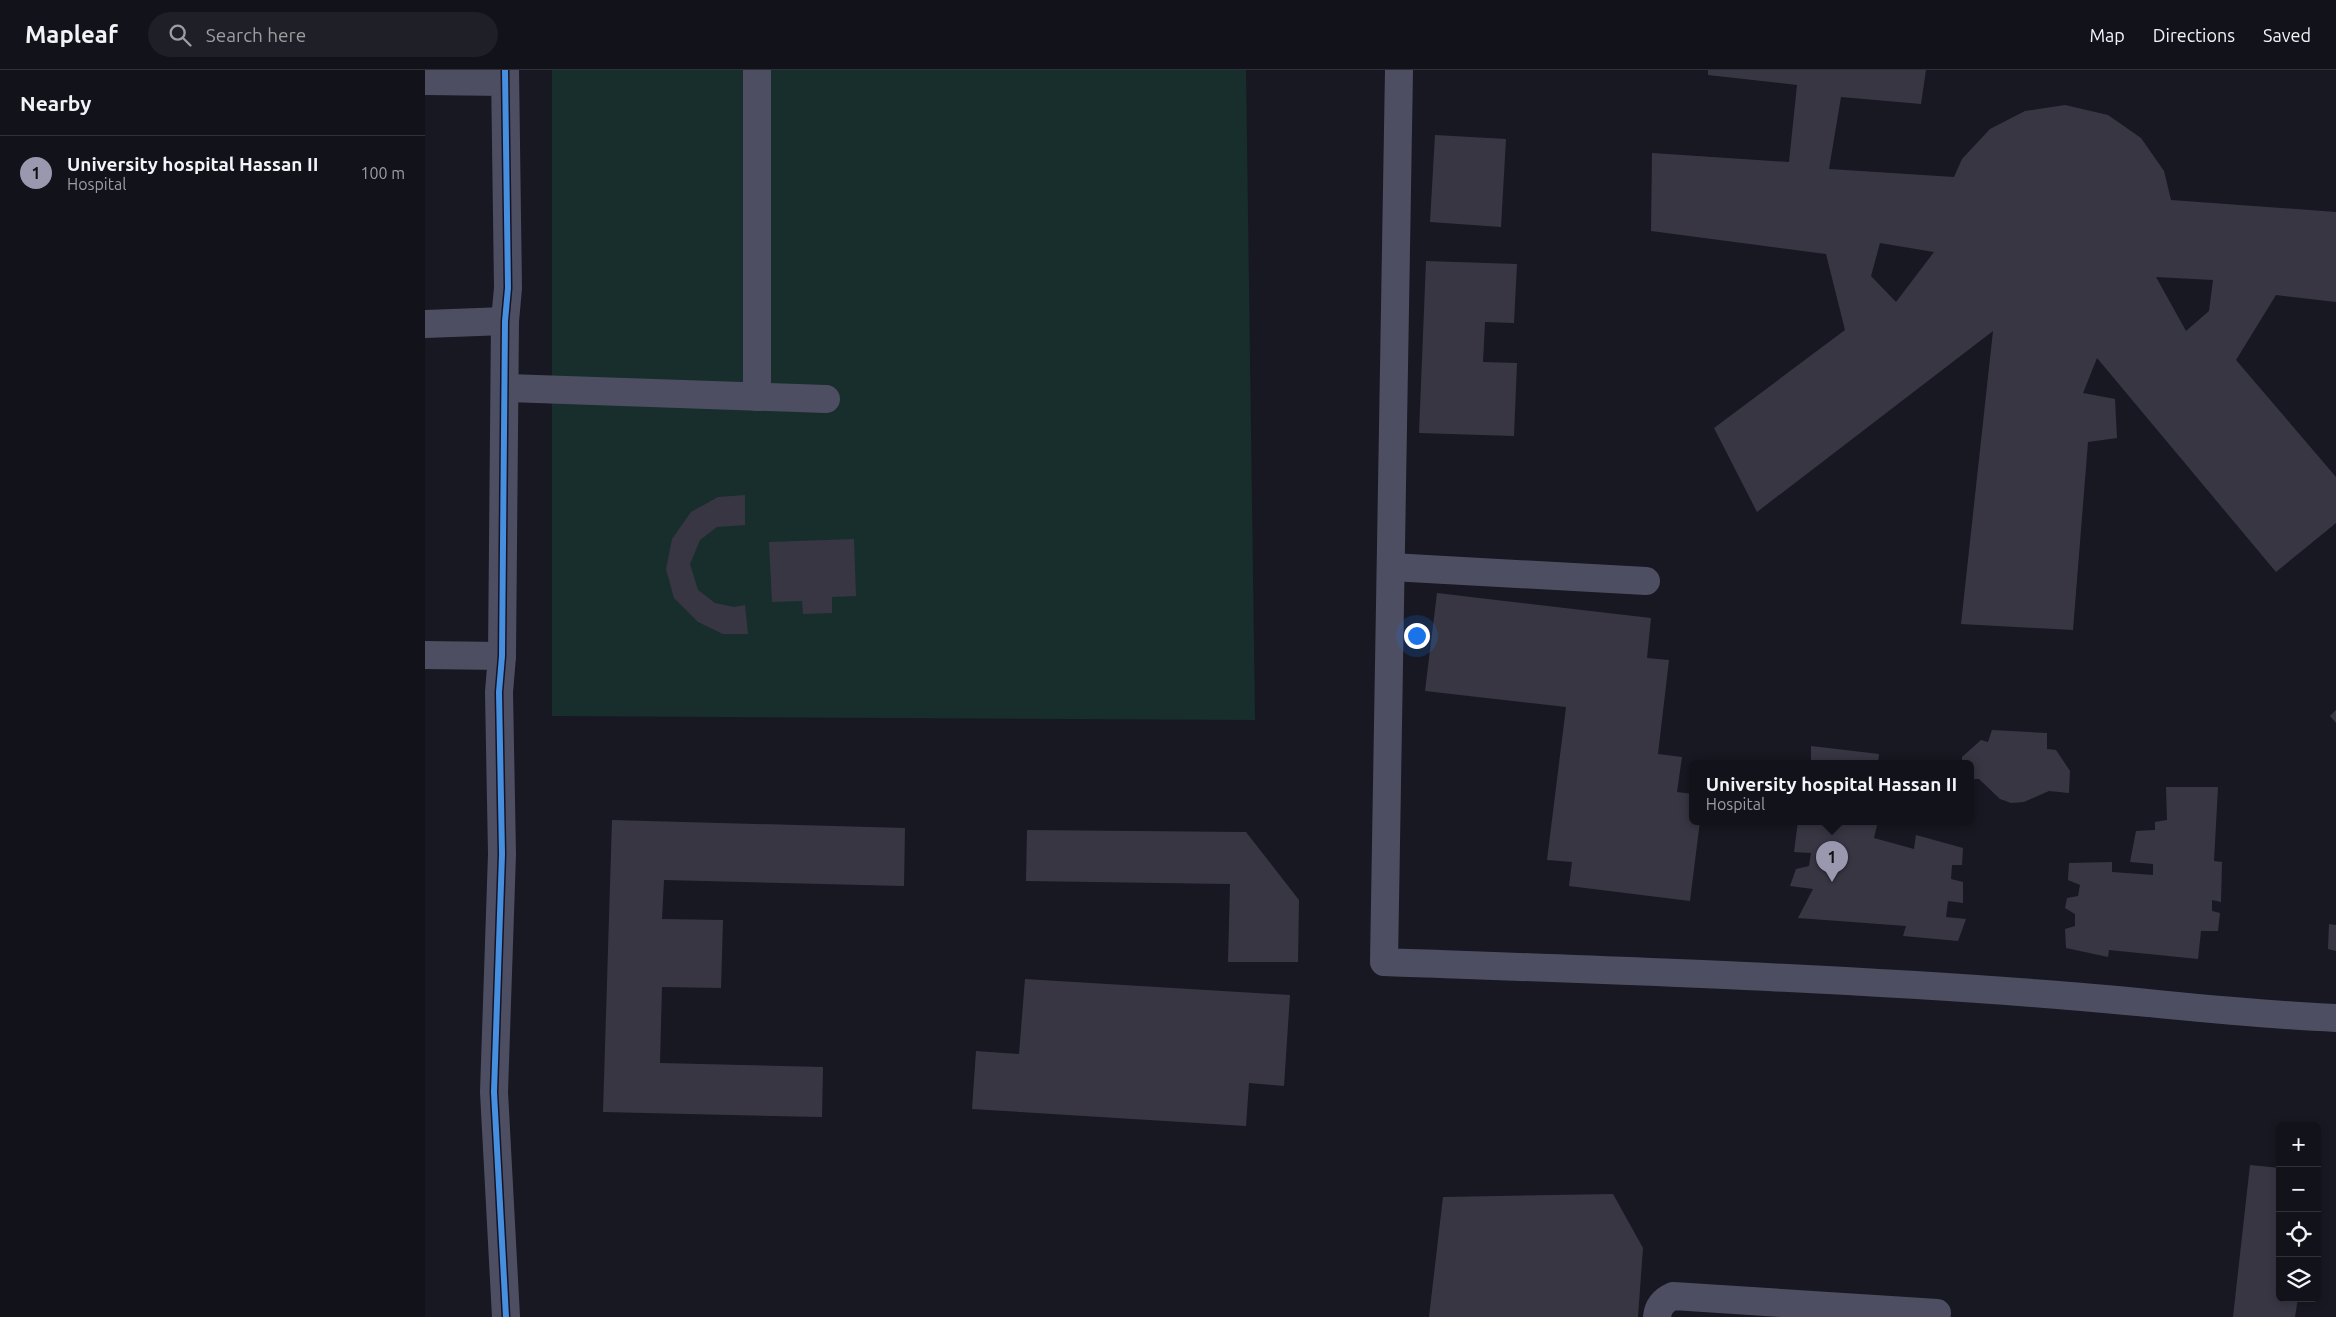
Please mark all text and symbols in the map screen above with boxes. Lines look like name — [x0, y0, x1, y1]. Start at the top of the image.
search box — [148, 12, 498, 57]
text: Mapleaf — [25, 21, 118, 48]
icon: search — [166, 21, 194, 49]
text: Search here — [206, 24, 306, 46]
text: Map — [2089, 25, 2125, 45]
text: Directions — [2153, 25, 2235, 45]
text: Saved — [2263, 25, 2311, 45]
text: Nearby — [20, 91, 91, 115]
text: University hospital Hassan II — [67, 153, 318, 175]
text: 1 — [31, 164, 41, 182]
text: 100 m — [360, 164, 405, 182]
text: Hospital — [67, 175, 126, 193]
your location — [1404, 623, 1430, 649]
popup — [1689, 760, 1974, 825]
text: University hospital Hassan II — [1706, 773, 1957, 795]
text: Hospital — [1706, 795, 1765, 813]
pin: 1 — [1816, 841, 1848, 882]
map controls — [2276, 1122, 2321, 1302]
button: + — [2276, 1122, 2321, 1167]
button: − — [2276, 1167, 2321, 1212]
button: locate — [2276, 1212, 2321, 1257]
button: layers — [2276, 1257, 2321, 1302]

